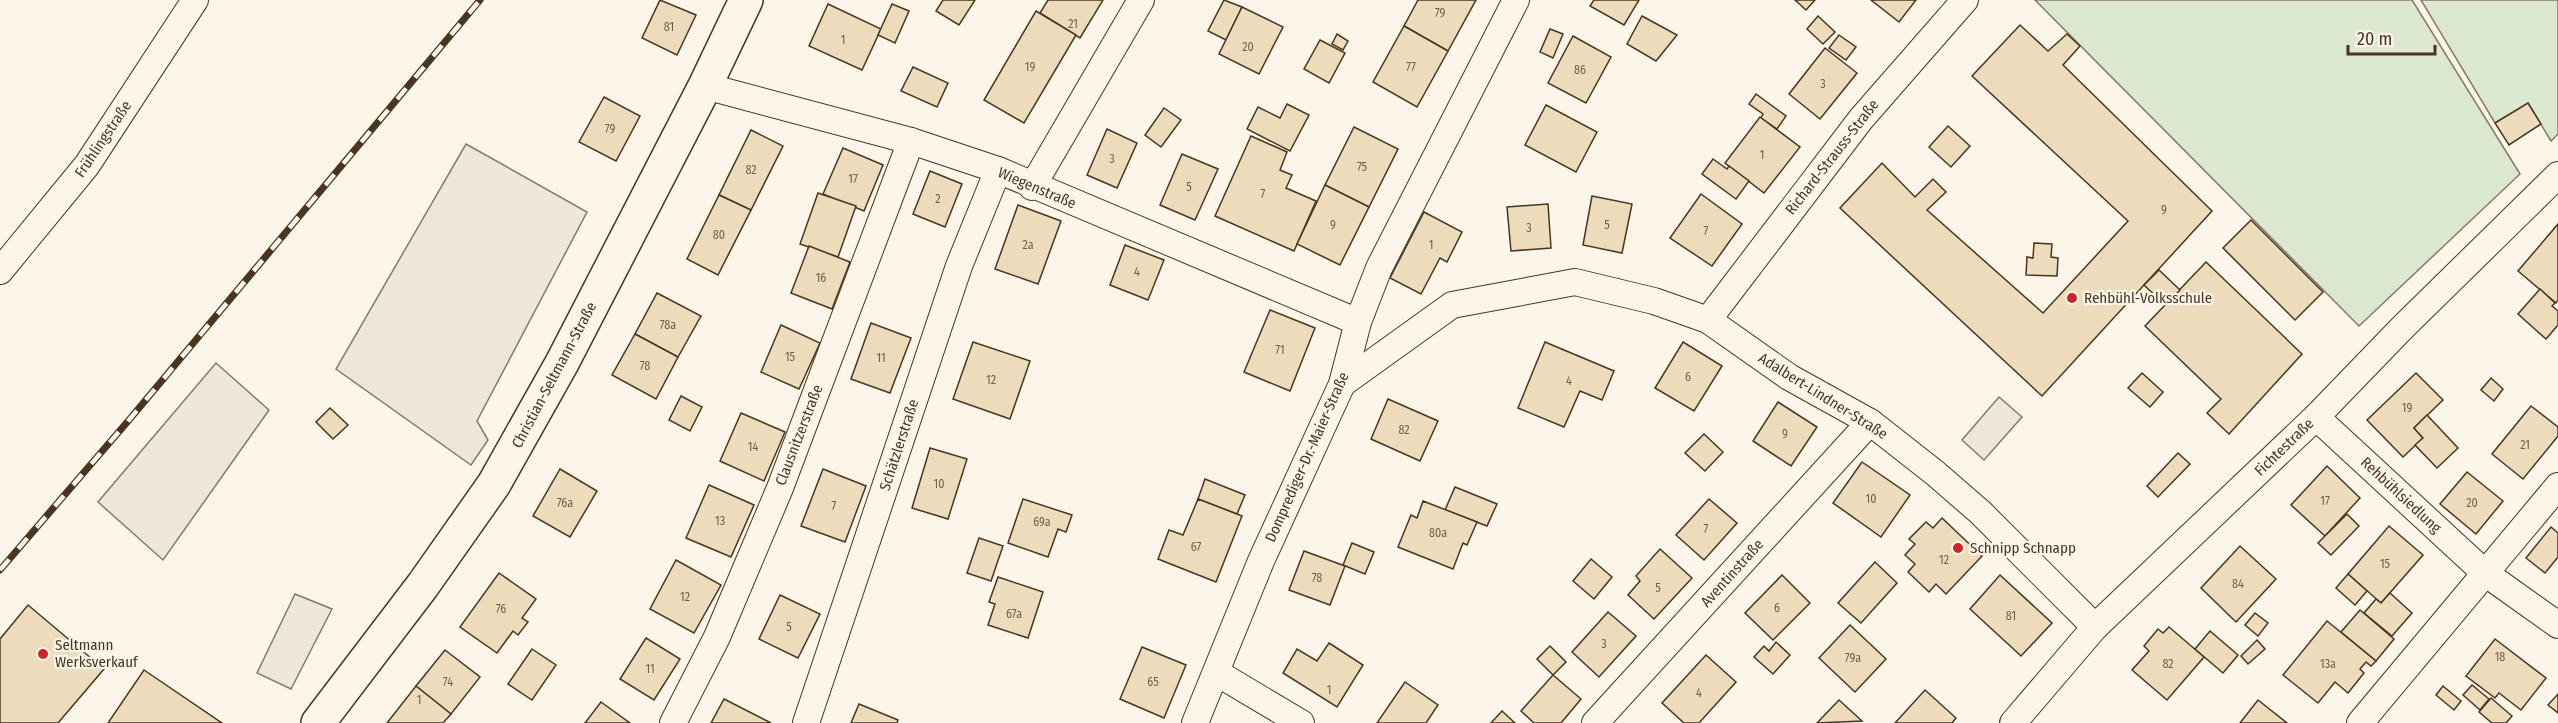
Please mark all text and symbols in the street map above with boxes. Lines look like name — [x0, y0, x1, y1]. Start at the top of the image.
house number: 79 — [1435, 6, 1445, 20]
house number: 21 — [1068, 17, 1078, 31]
scale bar — [2348, 18, 2435, 56]
house number: 81 — [664, 20, 674, 34]
text: 20 m — [2357, 28, 2392, 50]
house number: 1 — [841, 33, 845, 47]
house number: 20 — [1242, 40, 1254, 54]
house number: 19 — [1025, 60, 1035, 74]
house number: 77 — [1406, 60, 1416, 74]
house number: 86 — [1574, 63, 1586, 77]
house number: 3 — [1820, 77, 1826, 91]
street label: Richard-Strauss-Straße — [1781, 96, 1883, 218]
street label: Frühlingstraße — [71, 97, 135, 181]
house number: 79 — [605, 122, 615, 136]
house number: 1 — [1760, 148, 1764, 162]
house number: 3 — [1109, 152, 1115, 166]
house number: 75 — [1357, 160, 1368, 174]
house number: 82 — [745, 163, 757, 177]
street label: Wiegenstraße — [995, 163, 1079, 213]
house number: 17 — [848, 172, 858, 186]
house number: 5 — [1186, 180, 1192, 194]
house number: 7 — [1261, 187, 1266, 201]
house number: 2 — [935, 192, 941, 206]
house number: 9 — [2161, 203, 2167, 217]
house number: 9 — [1330, 218, 1336, 232]
house number: 5 — [1604, 218, 1610, 232]
house number: 3 — [1526, 221, 1532, 235]
house number: 7 — [1704, 224, 1709, 238]
house number: 80 — [713, 228, 725, 242]
house number: 2a — [1022, 238, 1034, 252]
house number: 1 — [1429, 238, 1433, 252]
house number: 4 — [1134, 265, 1140, 279]
house number: 16 — [816, 271, 826, 285]
place label: Rehbühl-Volksschule — [2084, 289, 2212, 307]
marker: Rehbühl-Volksschule — [2065, 291, 2079, 305]
street label: Christian-Seltmann-Straße — [508, 299, 600, 451]
house number: 78a — [660, 318, 676, 332]
house number: 71 — [1275, 343, 1285, 357]
street label: Adalbert-Lindner-Straße — [1755, 349, 1891, 443]
house number: 15 — [785, 350, 796, 364]
house number: 11 — [876, 351, 886, 365]
house number: 78 — [640, 359, 650, 373]
street label: Domprediger-Dr.-Maier-Straße — [1261, 369, 1353, 545]
house number: 6 — [1685, 370, 1691, 384]
house number: 12 — [986, 373, 996, 387]
house number: 4 — [1566, 374, 1572, 388]
street label: Clausnitzerstraße — [771, 382, 827, 488]
street label: Schätzlerstraße — [876, 397, 922, 493]
house number: 19 — [2402, 401, 2412, 415]
street label: Fichtestraße — [2251, 414, 2317, 480]
house number: 82 — [1398, 423, 1410, 437]
house number: 9 — [1782, 427, 1788, 441]
house number: 21 — [2520, 438, 2530, 452]
house number: 14 — [748, 440, 758, 454]
street label: Rehbühlsiedlung — [2357, 453, 2445, 537]
house number: 10 — [934, 477, 944, 491]
house number: 10 — [1866, 492, 1876, 506]
house number: 17 — [2320, 494, 2330, 508]
house number: 76a — [557, 496, 573, 510]
house number: 20 — [2466, 496, 2478, 510]
house number: 7 — [832, 499, 837, 513]
house number: 13 — [715, 514, 725, 528]
house number: 69a — [1033, 515, 1051, 529]
house number: 7 — [1704, 522, 1709, 536]
house number: 80a — [1429, 526, 1447, 540]
street label: Aventinstraße — [1697, 535, 1767, 611]
place label: Schnipp Schnapp — [1970, 539, 2076, 557]
house number: 67 — [1191, 540, 1201, 554]
marker: Schnipp Schnapp — [1951, 541, 1965, 555]
house number: 12 — [1939, 553, 1949, 567]
house number: 15 — [2380, 557, 2391, 571]
house number: 78 — [1312, 571, 1322, 585]
house number: 84 — [2232, 577, 2244, 591]
house number: 5 — [1655, 581, 1661, 595]
house number: 12 — [680, 590, 690, 604]
house number: 6 — [1774, 601, 1780, 615]
house number: 76 — [496, 602, 506, 616]
house number: 67a — [1006, 607, 1022, 621]
house number: 81 — [2006, 609, 2016, 623]
house number: 5 — [786, 620, 792, 634]
place label: Seltmann Werksverkauf — [55, 636, 139, 671]
house number: 3 — [1601, 637, 1607, 651]
marker: Seltmann Werksverkauf — [36, 647, 50, 661]
house number: 18 — [2495, 650, 2505, 664]
house number: 79a — [1845, 651, 1861, 665]
house number: 82 — [2162, 657, 2174, 671]
house number: 13a — [2320, 657, 2336, 671]
house number: 11 — [645, 662, 655, 676]
house number: 74 — [443, 675, 453, 689]
house number: 65 — [1147, 675, 1159, 689]
house number: 1 — [1327, 683, 1331, 697]
house number: 4 — [1696, 686, 1702, 700]
house number: 1 — [417, 693, 421, 707]

